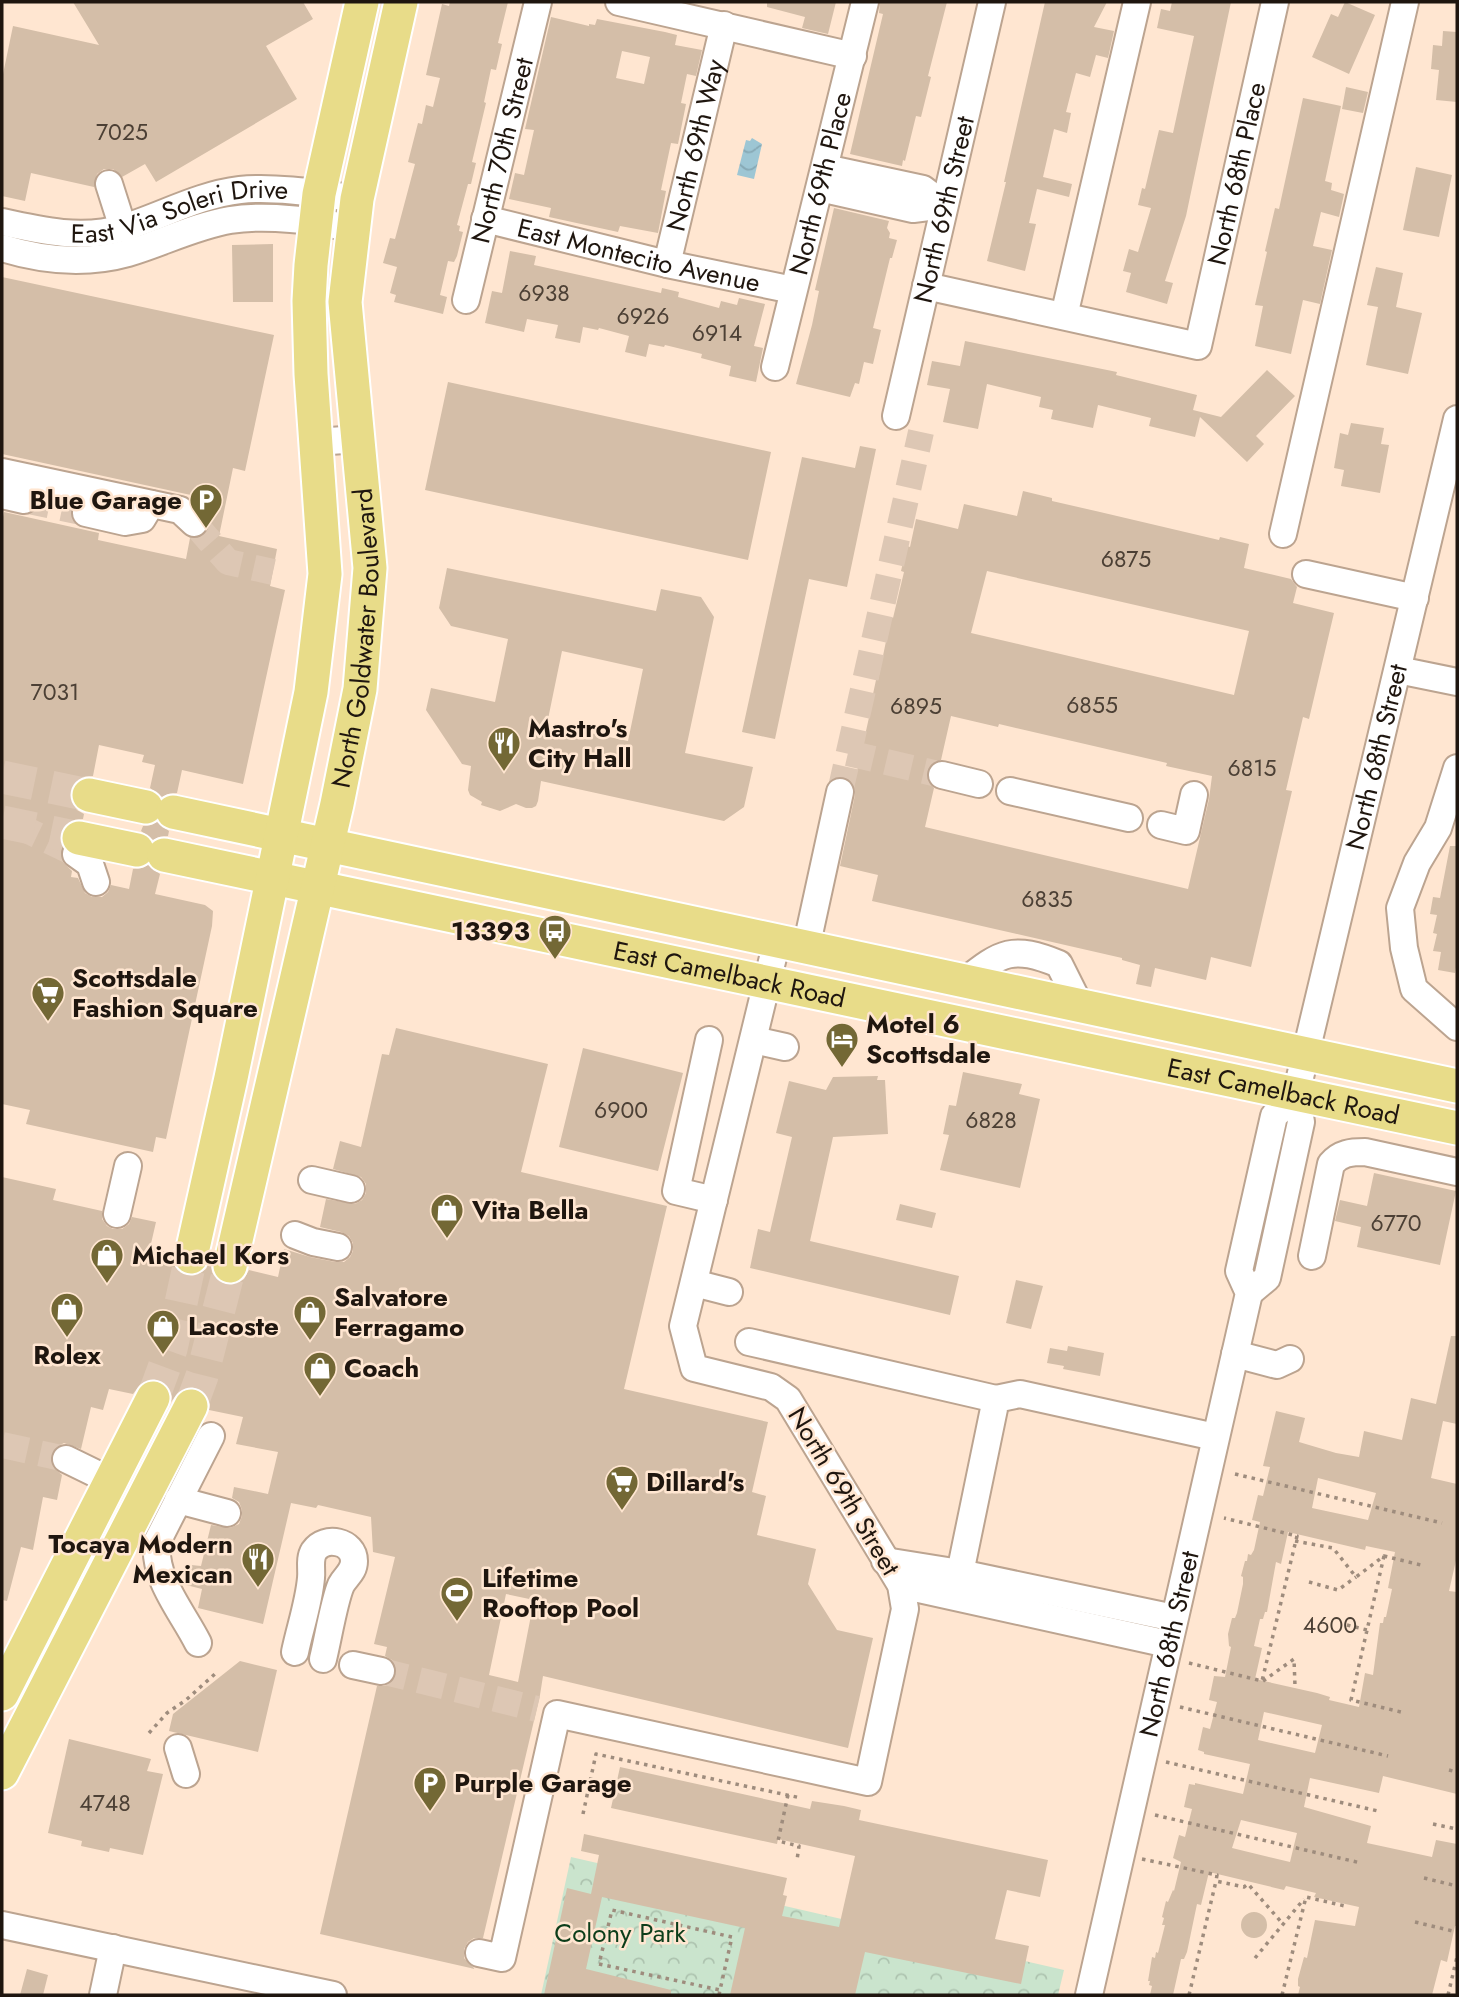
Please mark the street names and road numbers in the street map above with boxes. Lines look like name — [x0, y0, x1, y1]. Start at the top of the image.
street label: North 70th Street — [461, 53, 543, 247]
street label: North 69th Way — [656, 55, 734, 235]
street label: North 68th Place — [1198, 79, 1275, 269]
street label: North 69th Place — [779, 88, 861, 279]
street label: North 69th Street — [904, 112, 984, 307]
street label: East Via Soleri Drive — [70, 170, 290, 253]
street label: East Montecito Avenue — [513, 209, 764, 302]
street label: North Goldwater Boulevard — [322, 487, 389, 791]
street label: North 68th Street — [1336, 659, 1417, 854]
street label: East Camelback Road — [610, 931, 849, 1017]
street label: East Camelback Road — [1164, 1048, 1403, 1134]
street label: North 69th Street — [779, 1400, 910, 1583]
street label: North 68th Street — [1129, 1546, 1209, 1741]

